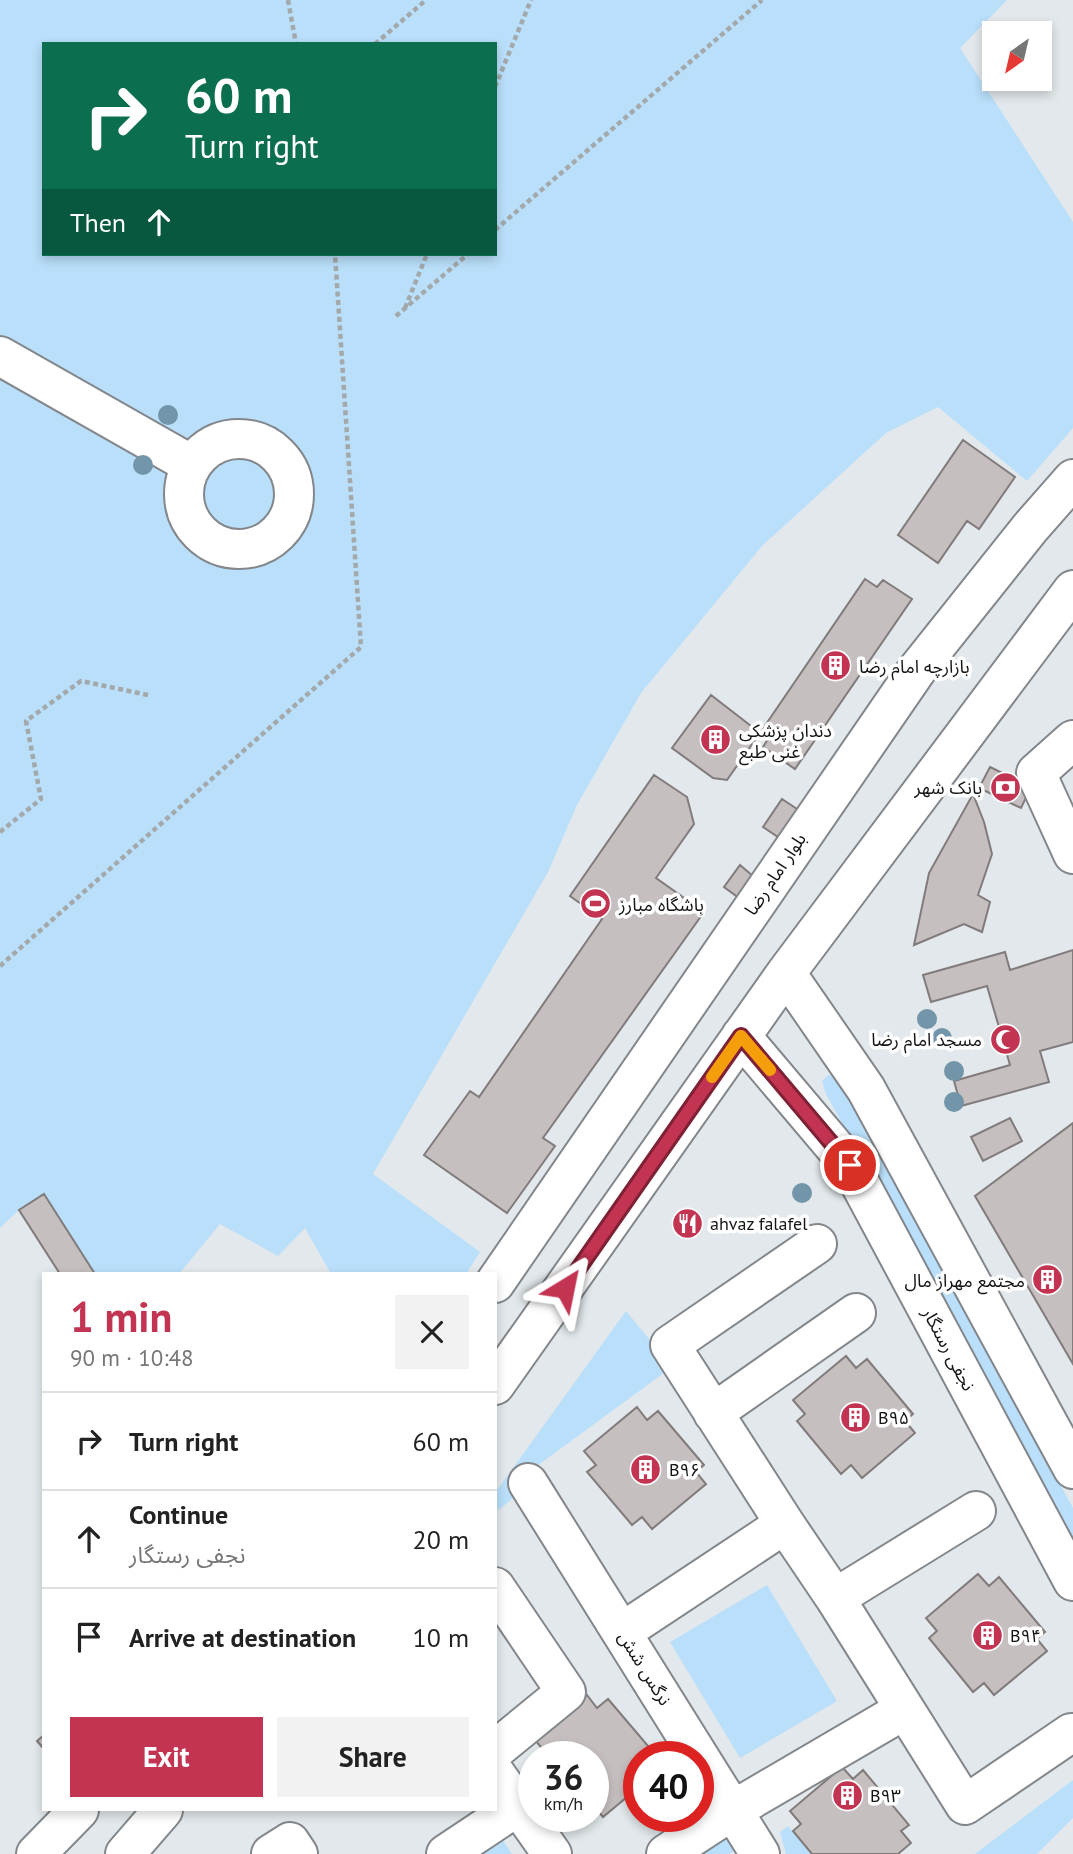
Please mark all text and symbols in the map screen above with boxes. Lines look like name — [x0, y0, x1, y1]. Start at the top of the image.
north arrow — [982, 21, 1052, 91]
map controls — [982, 21, 1052, 91]
text: 60 m — [185, 63, 292, 127]
icon: right — [70, 70, 161, 161]
text: Turn right — [185, 125, 319, 167]
icon: ahead — [140, 203, 178, 241]
text: Then — [70, 206, 126, 239]
building icon: بازارچه امام رضا — [819, 649, 853, 683]
place label: بازارچه امام رضا — [859, 655, 970, 681]
place label: دندان پزشکی غنی طبع — [739, 719, 832, 766]
building icon: دندان پزشکی غنی طبع — [699, 723, 733, 757]
bank icon: بانک شهر — [988, 770, 1022, 804]
place label: بانک شهر — [913, 776, 982, 799]
street label: بلوار امام رضا — [739, 828, 813, 921]
sports icon: باشگاه مبارز — [579, 887, 613, 921]
place label: باشگاه مبارز — [618, 893, 704, 916]
mosque icon: مسجد امام رضا — [988, 1022, 1022, 1056]
place label: مسجد امام رضا — [871, 1028, 982, 1054]
pin — [820, 1135, 880, 1195]
icon: arrive — [831, 1146, 869, 1184]
restaurant icon: ahvaz falafel — [670, 1206, 704, 1240]
place label: ahvaz falafel — [710, 1212, 808, 1235]
position arrow — [528, 1251, 602, 1325]
building icon: مجتمع مهراز مال — [1031, 1263, 1065, 1297]
place label: مجتمع مهراز مال — [904, 1269, 1025, 1295]
text: 1 min — [70, 1289, 172, 1344]
button: close — [395, 1295, 469, 1369]
street label: نجفی رستگار — [917, 1302, 981, 1395]
text: 90 m · 10:48 — [70, 1343, 194, 1372]
building icon: B۹۵ — [838, 1400, 872, 1434]
place label: B۹۵ — [878, 1406, 909, 1429]
icon: right — [70, 1422, 108, 1460]
text: Turn right — [129, 1425, 238, 1458]
text: 60 m — [413, 1425, 469, 1458]
building icon: B۹۶ — [629, 1452, 663, 1486]
place label: B۹۶ — [669, 1458, 700, 1481]
text: Continue — [129, 1498, 228, 1531]
icon: ahead — [70, 1520, 108, 1558]
text: 20 m — [413, 1523, 469, 1556]
text: نجفی رستگار — [129, 1540, 245, 1569]
icon: arrive — [70, 1618, 108, 1656]
building icon: B۹۴ — [970, 1618, 1004, 1652]
text: Arrive at destination — [129, 1621, 356, 1654]
text: 10 m — [413, 1621, 469, 1654]
place label: B۹۴ — [1010, 1624, 1041, 1647]
street label: نرگس شش — [613, 1627, 677, 1709]
button: Exit — [70, 1717, 263, 1797]
button: Share — [277, 1717, 469, 1797]
speed limit sign: 40 — [623, 1741, 714, 1832]
text: 36 — [544, 1754, 583, 1800]
building icon: B۹۳ — [830, 1778, 864, 1812]
place label: B۹۳ — [870, 1784, 901, 1807]
text: km/h — [544, 1792, 583, 1815]

